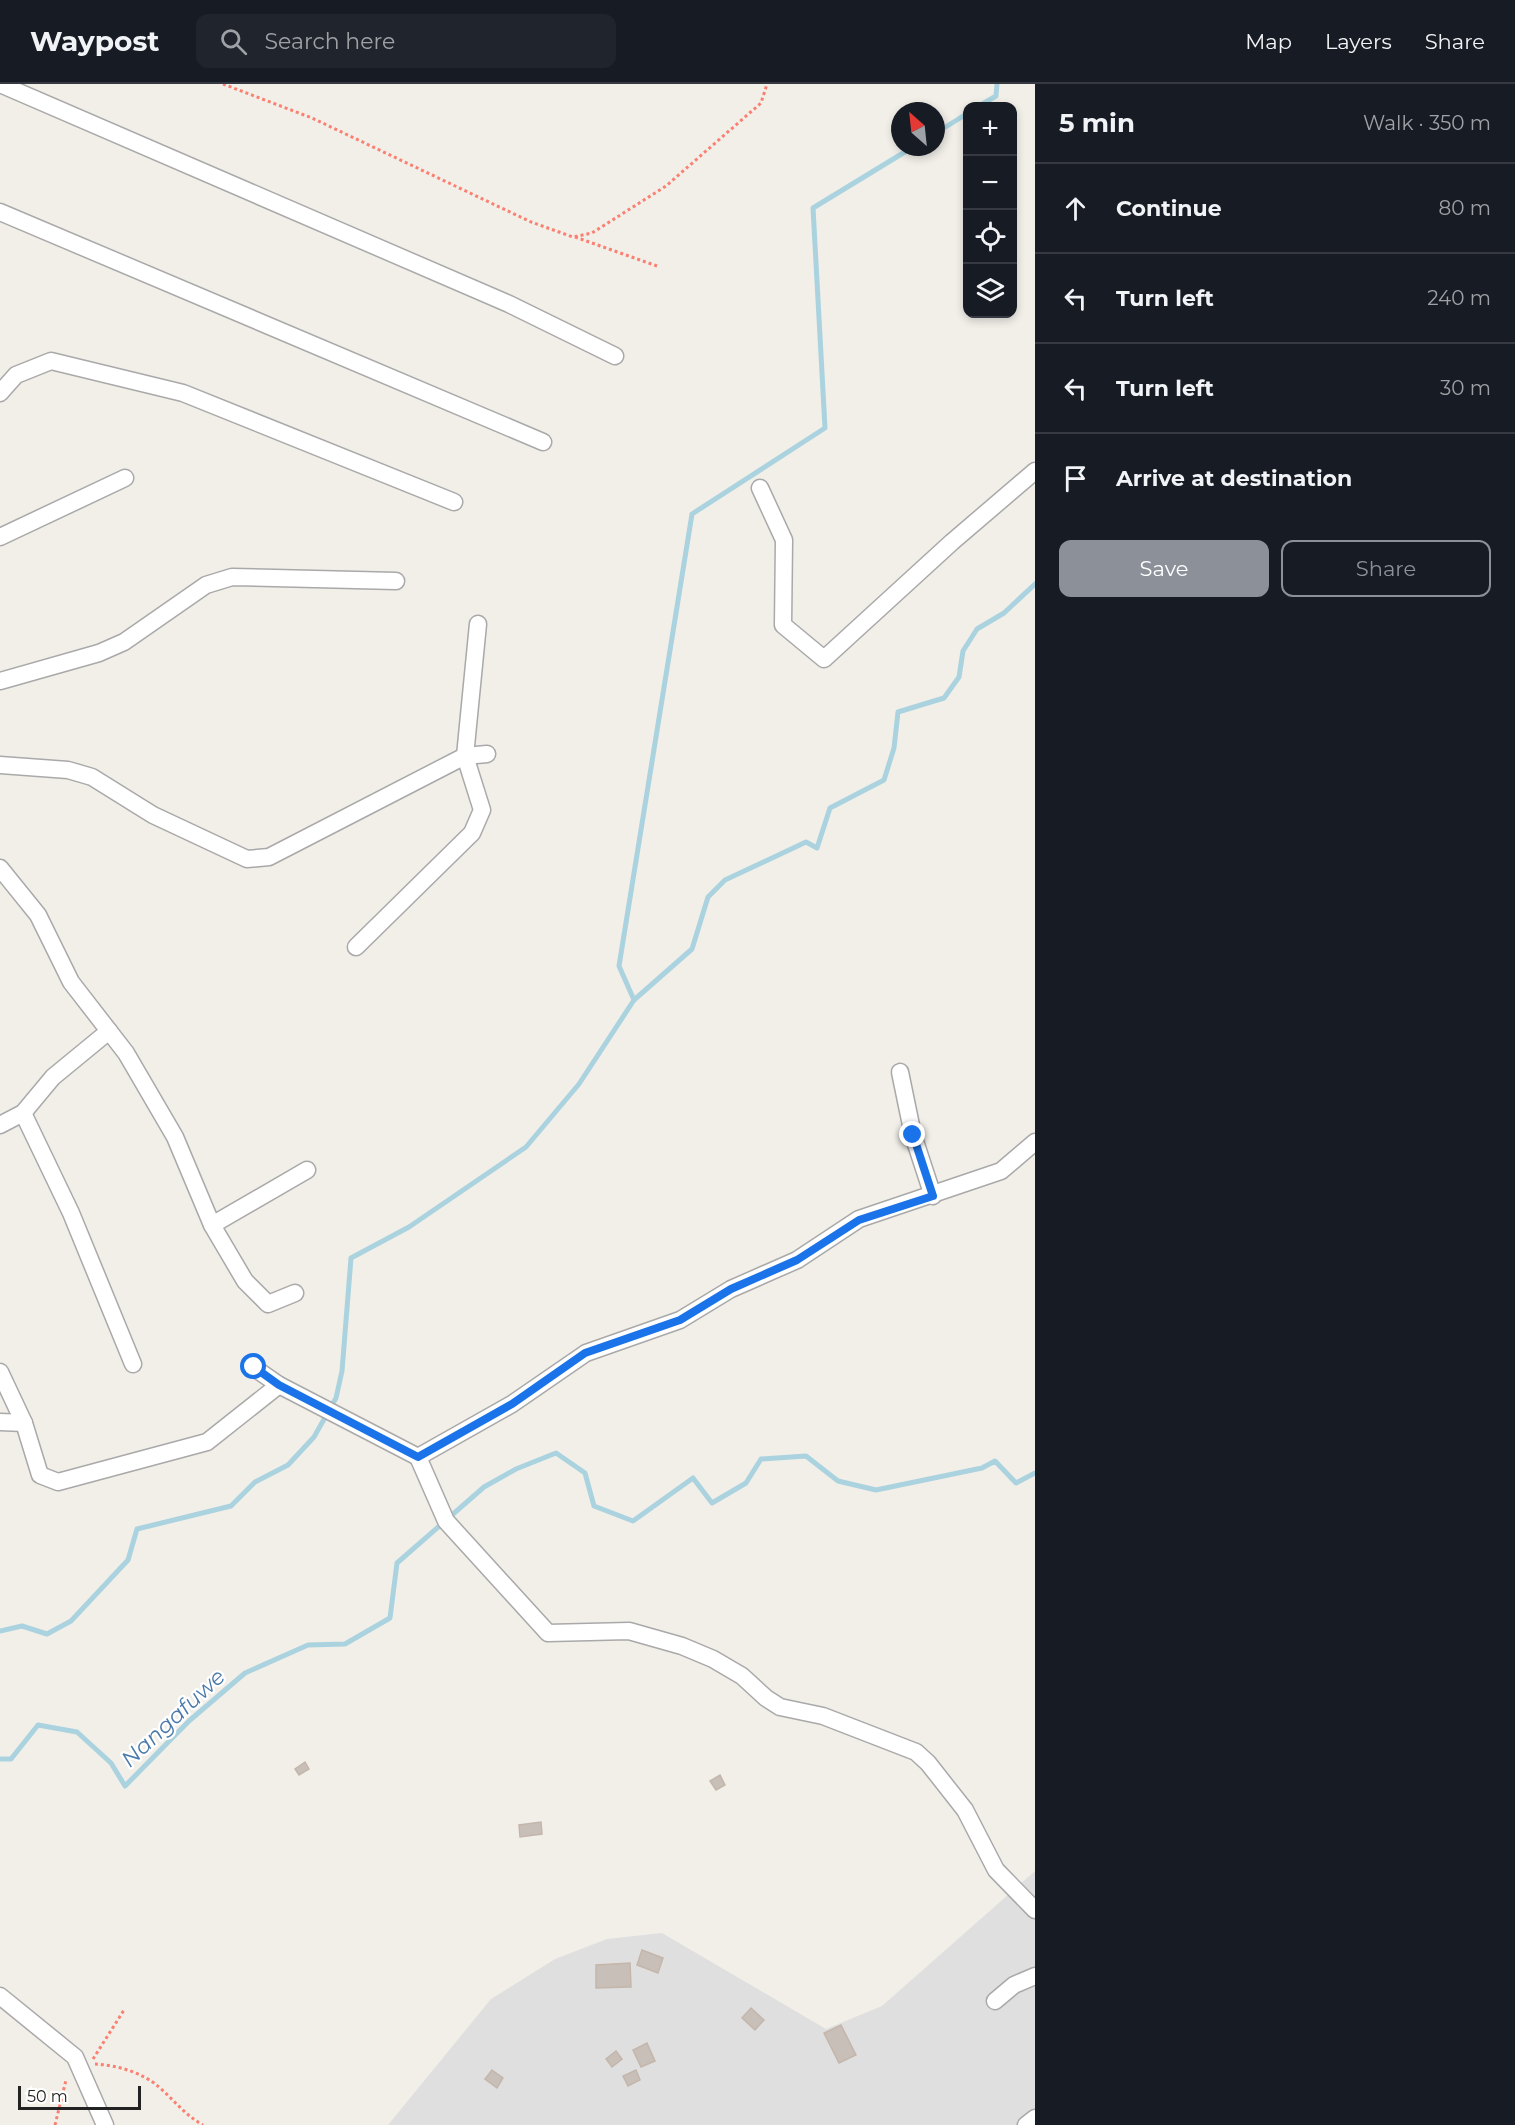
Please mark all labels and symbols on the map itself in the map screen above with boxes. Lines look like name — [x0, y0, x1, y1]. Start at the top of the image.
north arrow — [891, 102, 945, 156]
route end — [899, 1121, 925, 1147]
route start — [240, 1353, 266, 1379]
water label: Nangafuwe — [115, 1663, 231, 1773]
scale bar — [18, 2083, 141, 2110]

